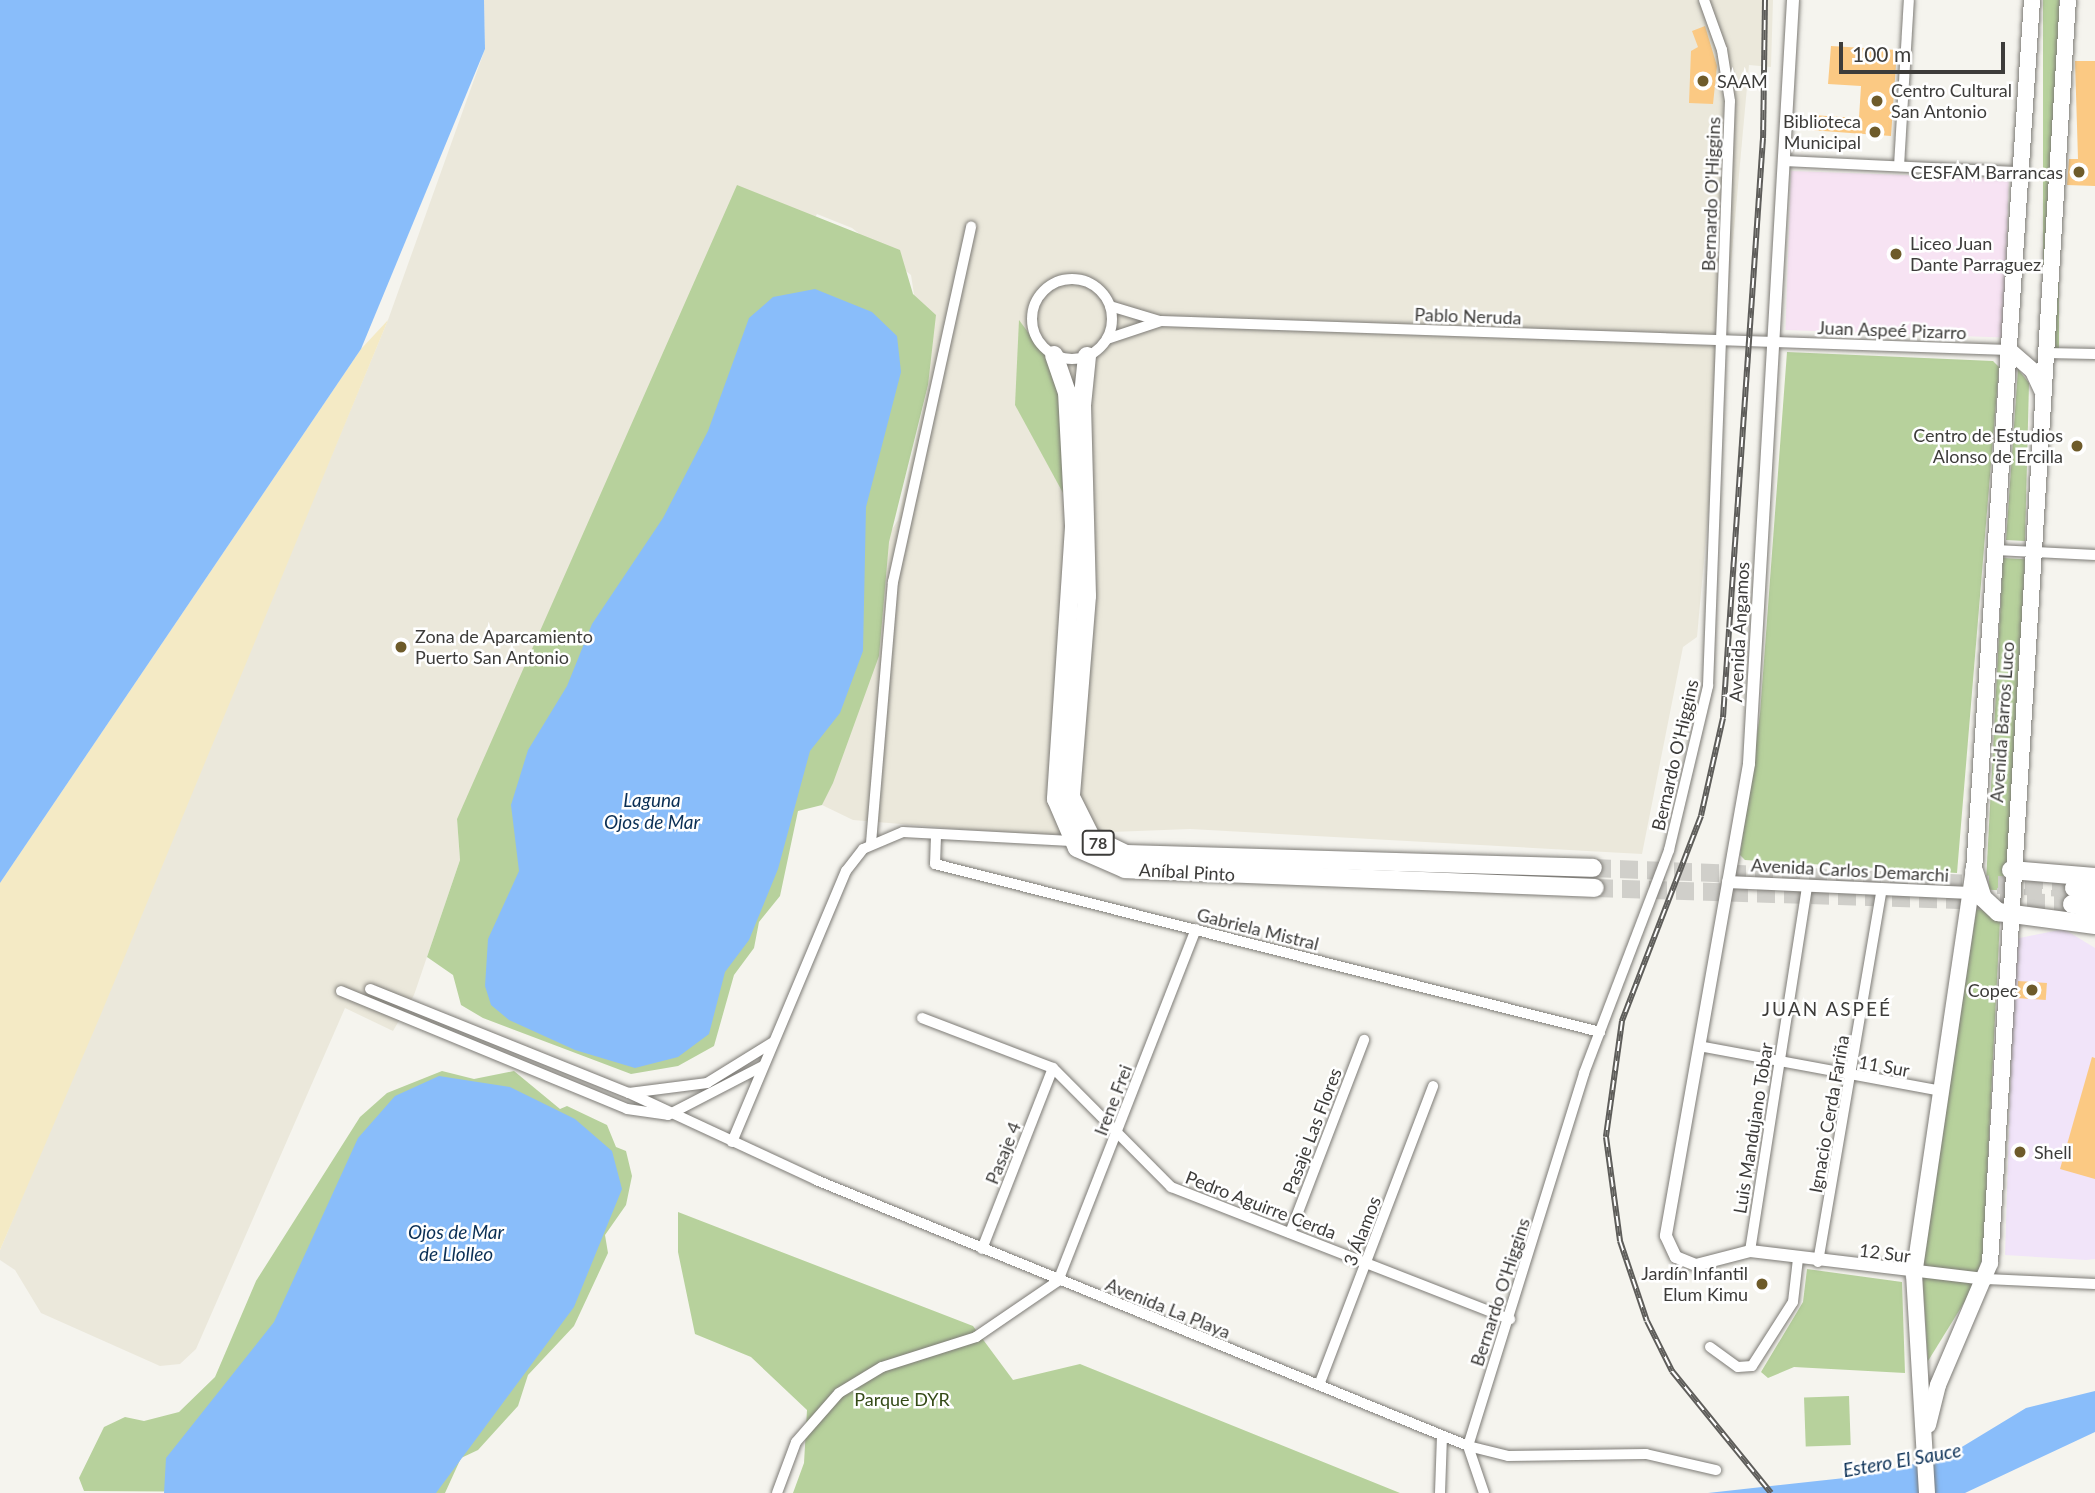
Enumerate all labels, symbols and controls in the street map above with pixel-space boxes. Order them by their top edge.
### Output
scale bar [1843,28,2009,72]
text: 100 m [1852,41,1911,66]
place label: SAAM [1717,70,1768,92]
marker: SAAM [1695,73,1711,89]
place label: Centro Cultural San Antonio [1891,80,2012,122]
marker: Centro Cultural San Antonio [1869,93,1885,109]
place label: Biblioteca Municipal [1783,111,1861,154]
street label: Bernardo O'Higgins [1698,116,1724,272]
marker: Biblioteca Municipal [1867,124,1883,140]
place label: CESFAM Barrancas [1910,161,2063,183]
marker: CESFAM Barrancas [2069,162,2089,182]
place label: Liceo Juan Dante Parraguez [1910,233,2041,276]
marker: Liceo Juan Dante Parraguez [1888,246,1904,262]
street label: Pablo Neruda [1414,303,1522,329]
street label: Juan Aspeé Pizarro [1817,317,1967,343]
place label: Centro de Estudios Alonso de Ercilla [1913,425,2063,467]
marker: Centro de Estudios Alonso de Ercilla [2069,438,2085,454]
street label: Avenida Angamos [1725,561,1753,703]
place label: Zona de Aparcamiento Puerto San Antonio [415,626,593,668]
marker: Zona de Aparcamiento Puerto San Antonio [393,639,409,655]
street label: Avenida Barros Luco [1986,641,2018,803]
street label: Bernardo O'Higgins [1647,677,1703,833]
water label: Laguna Ojos de Mar [604,789,700,833]
road number: 78 [1080,830,1116,856]
street label: Avenida Carlos Demarchi [1750,854,1950,886]
street label: Aníbal Pinto [1138,859,1236,885]
street label: Gabriela Mistral [1195,903,1321,955]
place label: Copec [1968,979,2018,1001]
marker: Copec [2024,982,2040,998]
district label: JUAN ASPEÉ [1763,998,1891,1020]
street label: Ignacio Cerda Fariña [1804,1033,1854,1195]
street label: Luis Mandujano Tobar [1729,1041,1777,1215]
street label: 11 Sur [1857,1051,1911,1081]
street label: Irene Frei [1090,1062,1136,1138]
street label: Pasaje Las Flores [1278,1065,1346,1197]
street label: Pasaje 4 [981,1119,1025,1187]
place label: Shell [2034,1141,2072,1163]
marker: Shell [2012,1144,2028,1160]
street label: Pedro Aguirre Cerda [1182,1166,1340,1244]
street label: 3 Álamos [1339,1193,1385,1269]
street label: Bernardo O'Higgins [1466,1215,1534,1369]
water label: Ojos de Mar de Llolleo [408,1221,504,1265]
street label: 12 Sur [1858,1239,1912,1267]
place label: Jardín Infantil Elum Kimu [1641,1263,1748,1306]
street label: Avenida La Playa [1102,1273,1234,1343]
marker: Jardín Infantil Elum Kimu [1754,1276,1770,1292]
park label: Parque DYR [854,1388,950,1410]
water label: Estero El Sauce [1841,1438,1963,1482]

